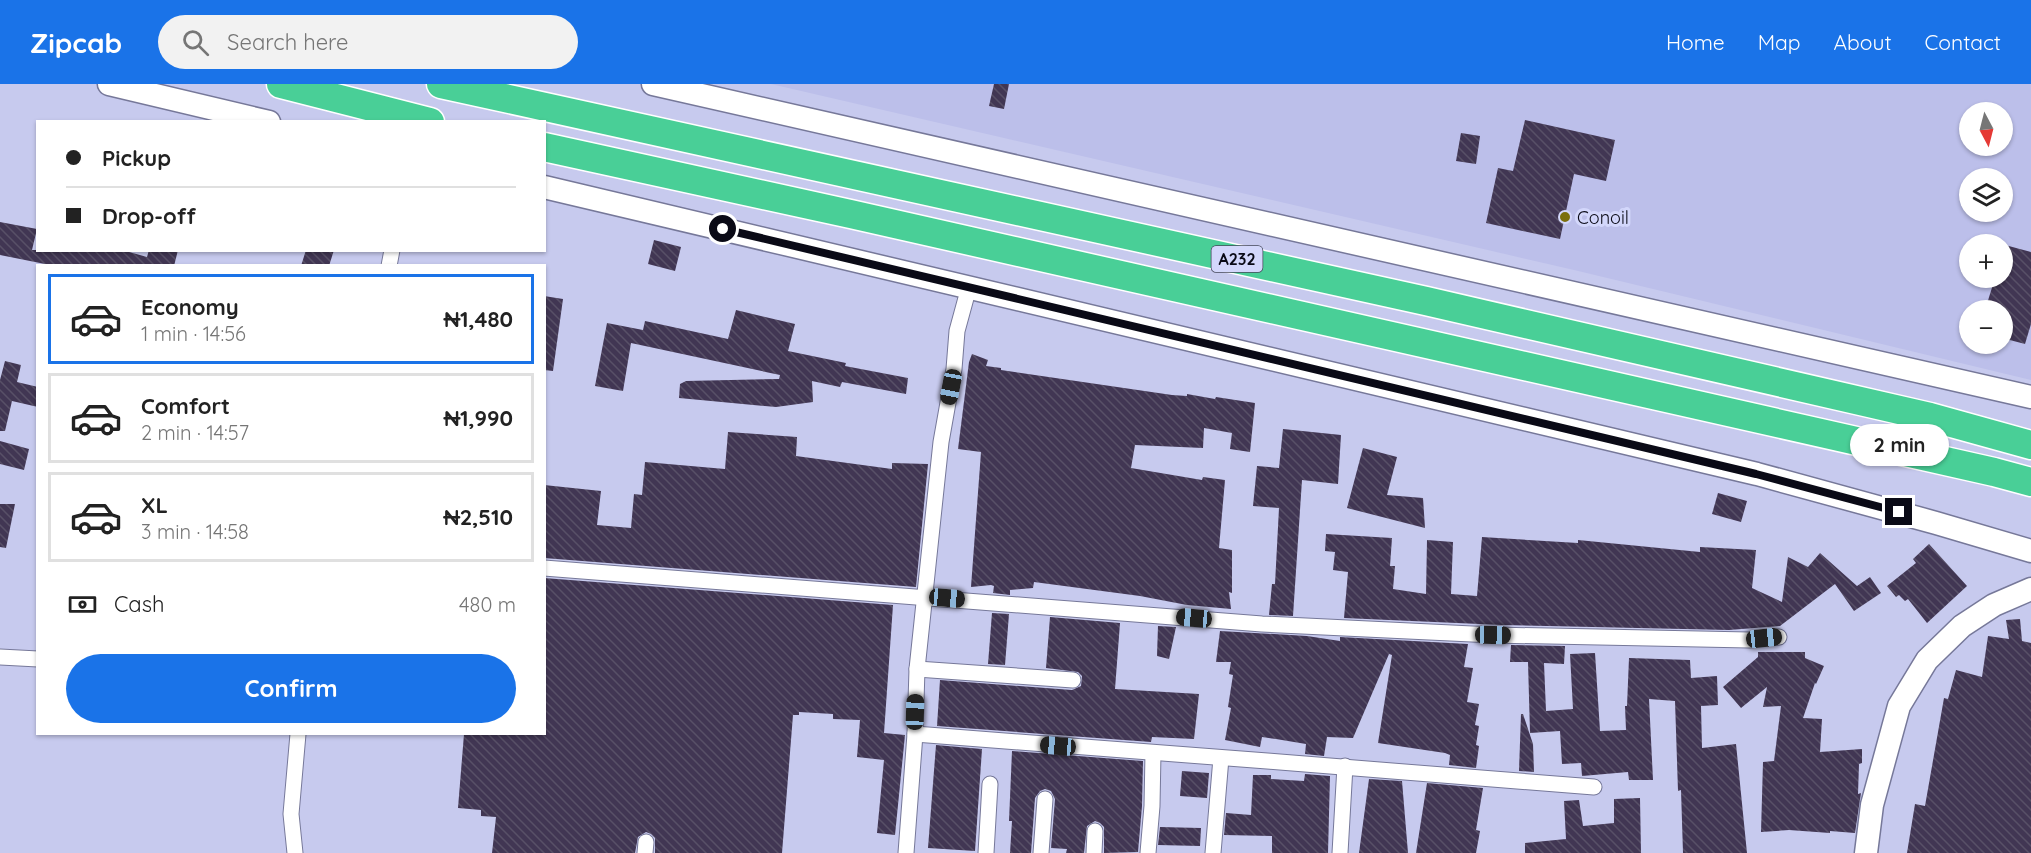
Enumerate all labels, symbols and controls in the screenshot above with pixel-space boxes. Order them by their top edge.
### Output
search box [158,15,578,69]
text: Zipcab [30,25,122,60]
icon: search [179,26,212,59]
text: Search here [227,28,349,56]
text: Home [1666,29,1725,55]
text: Map [1758,29,1801,55]
text: About [1834,29,1892,55]
text: Contact [1925,29,2001,55]
north arrow [1959,102,2013,156]
map controls [1959,102,2013,354]
text: Pickup [102,144,171,172]
button: layers [1959,168,2013,222]
text: Drop-off [102,202,196,230]
place label: Conoil [1577,206,1629,229]
marker: Conoil [1558,210,1572,224]
route start [709,215,736,242]
button: + [1959,234,2013,288]
road number: A232 [1212,246,1262,272]
icon: car [69,292,123,346]
text: Economy [141,293,239,321]
button: − [1959,300,2013,354]
text: ₦1,480 [444,305,513,333]
text: 1 min · 14:56 [141,321,246,346]
car [939,368,963,406]
icon: car [69,391,123,445]
text: Comfort [141,392,230,420]
text: ₦1,990 [444,404,513,432]
text: 2 min · 14:57 [141,420,249,445]
callout: 2 min [1850,425,1948,467]
text: 2 min [1873,432,1926,457]
icon: car [69,490,123,544]
text: XL [141,491,168,519]
route end [1885,498,1912,525]
text: ₦2,510 [444,503,513,531]
text: 3 min · 14:58 [141,519,249,544]
car [928,587,966,609]
icon: cash [66,588,99,621]
text: Cash [114,590,165,618]
text: 480 m [459,592,516,617]
car [1175,607,1213,629]
car [1475,626,1511,644]
car [1745,627,1783,649]
button: Confirm [66,654,516,723]
car [905,694,925,730]
car [1039,735,1077,757]

